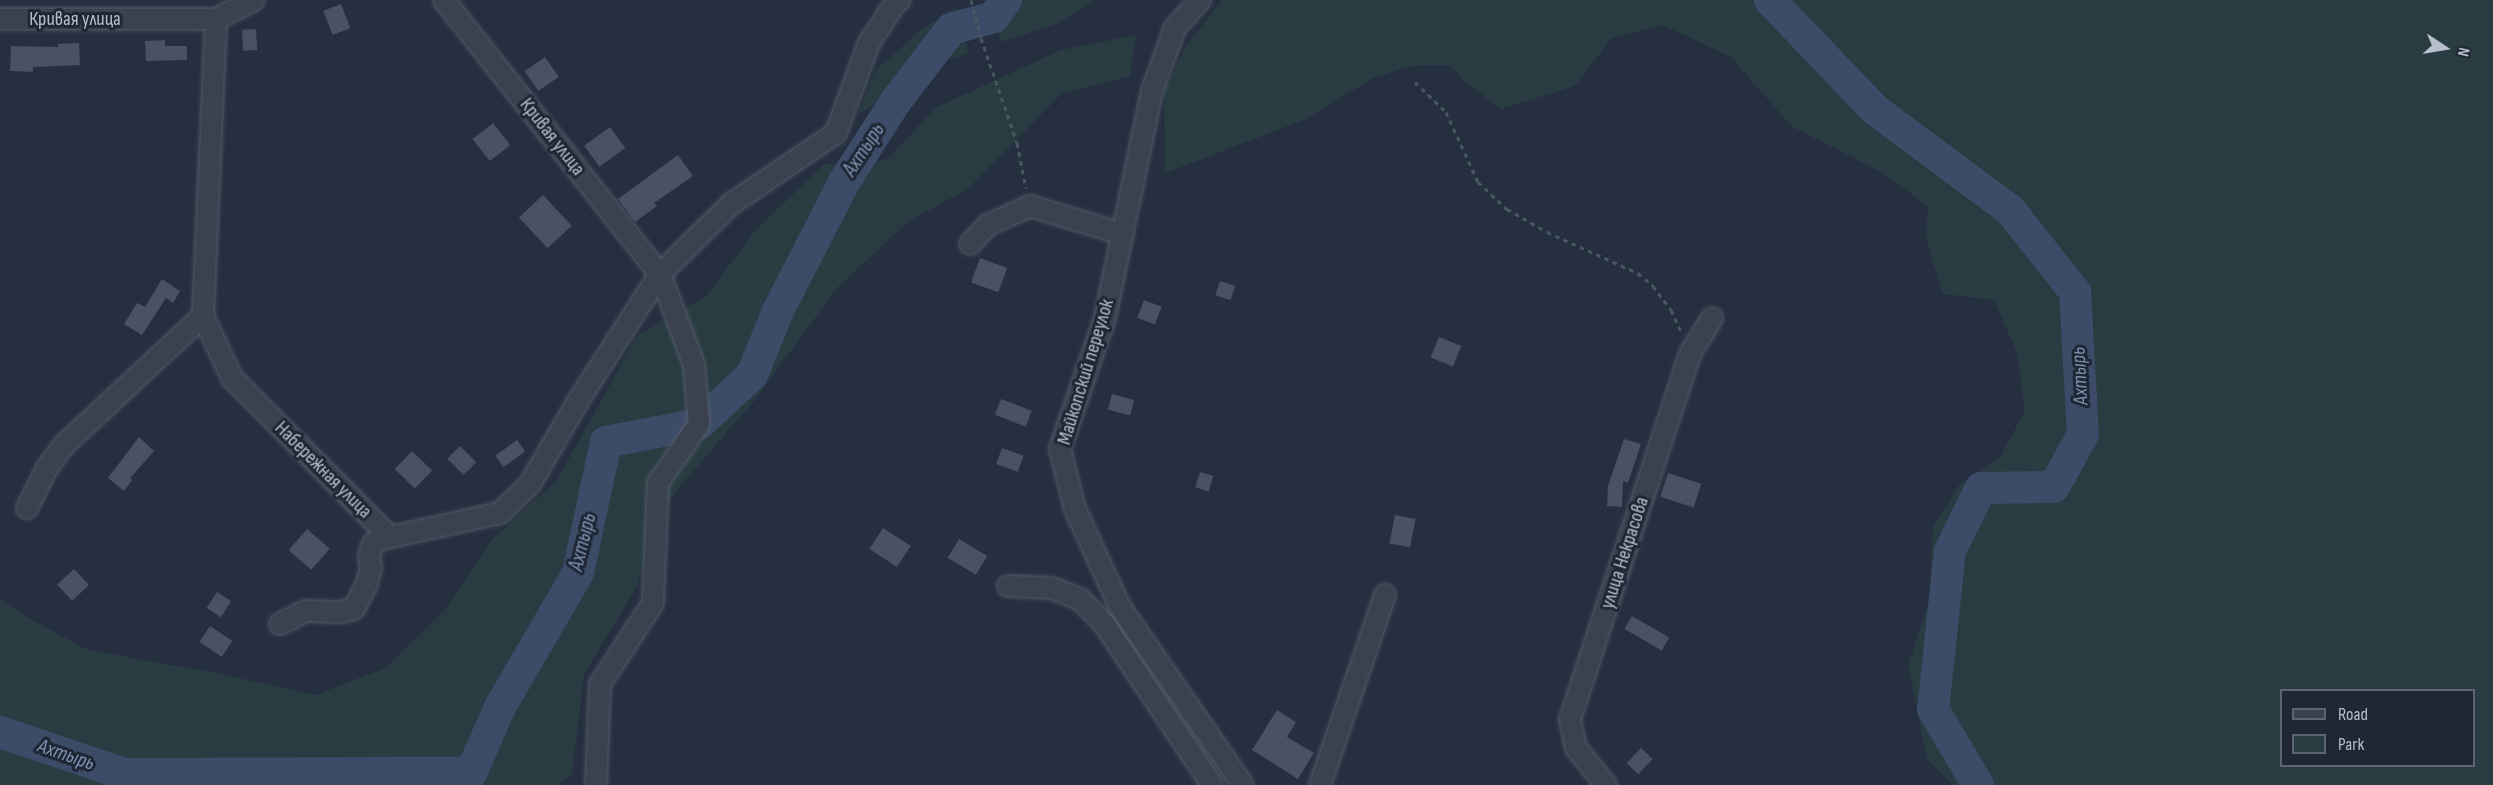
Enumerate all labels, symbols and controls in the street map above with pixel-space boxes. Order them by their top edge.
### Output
street label: Кривая улица [29,7,121,31]
north arrow [2415,18,2475,78]
text: N [2453,46,2473,58]
street label: Кривая улица [514,93,590,181]
water label: Ахтырь [838,119,890,181]
street label: Майкопский переулок [1052,296,1120,448]
water label: Ахтырь [2066,346,2094,406]
street label: Набережная улица [269,416,377,524]
street label: улица Некрасова [1596,494,1654,612]
water label: Ахтырь [564,511,602,573]
legend [2280,689,2475,767]
text: Road [2338,704,2368,725]
water label: Ахтырь [34,734,98,776]
text: Park [2338,734,2364,755]

